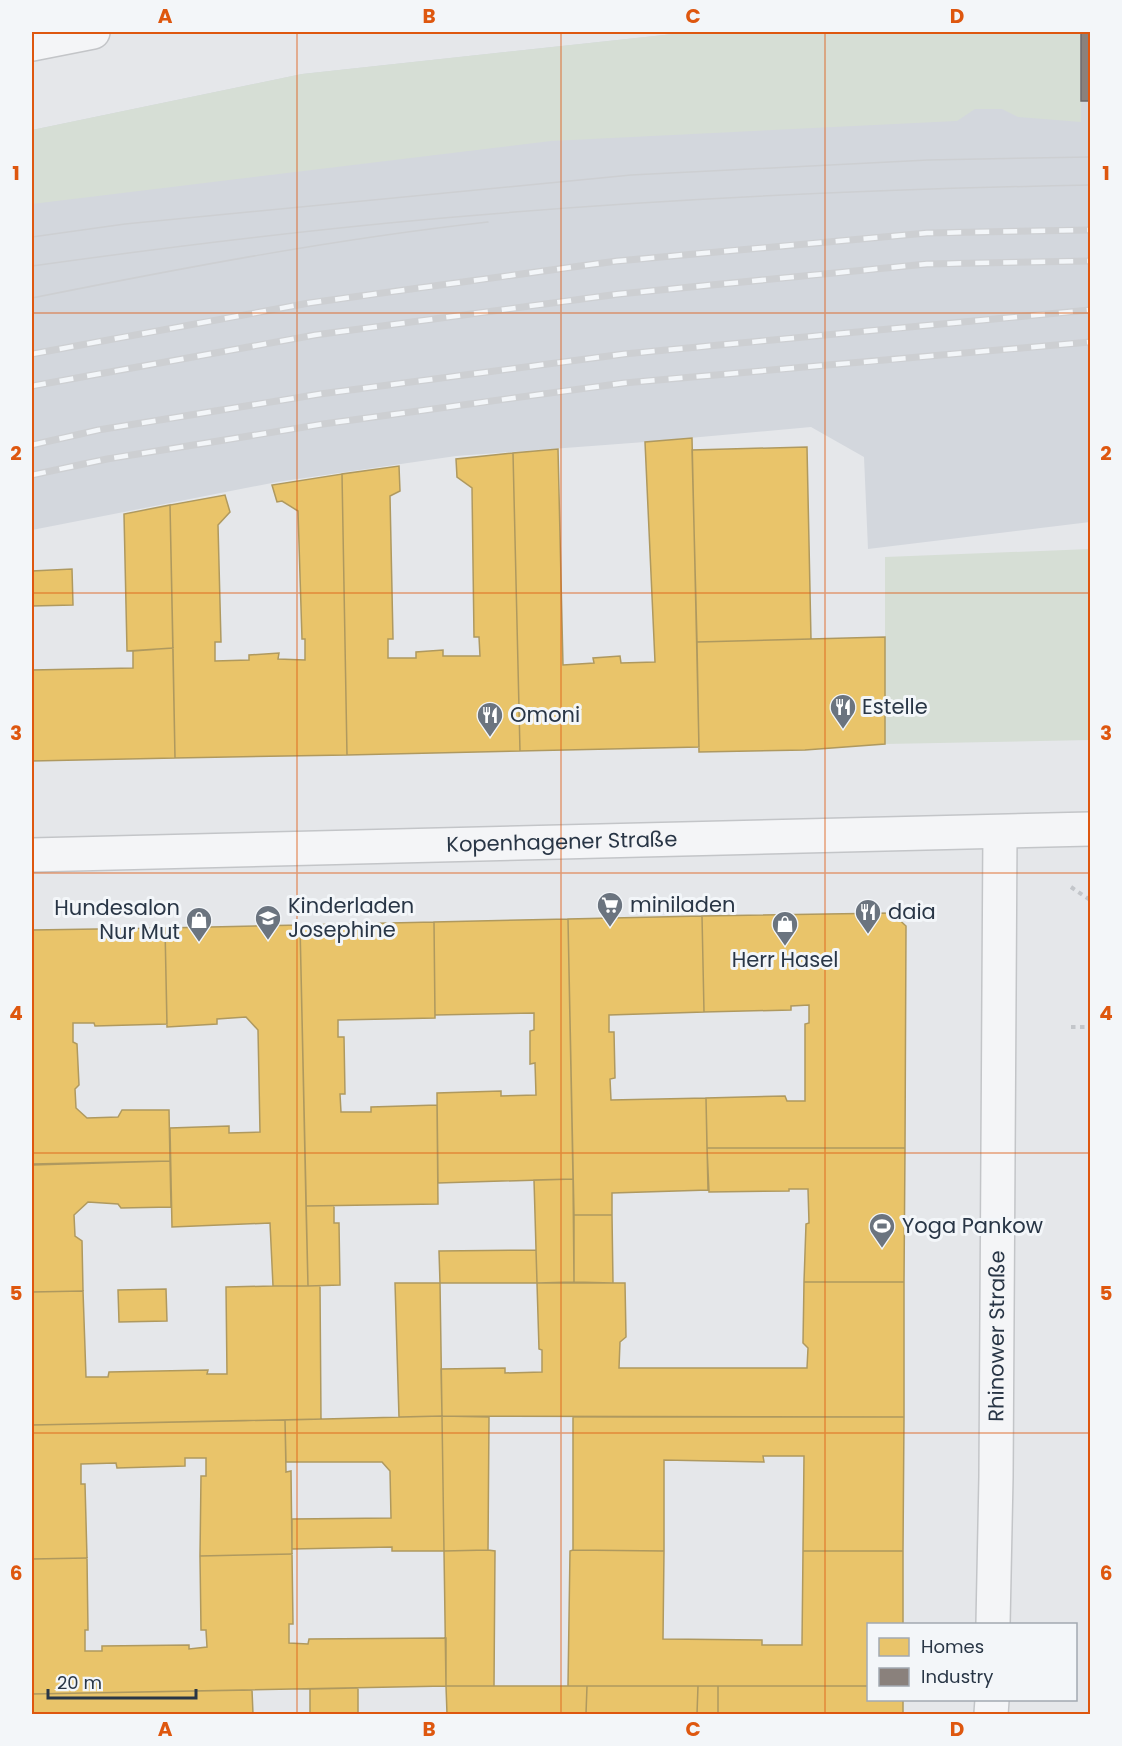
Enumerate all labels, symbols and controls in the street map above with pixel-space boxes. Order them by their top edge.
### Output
text: A [158,2,173,30]
text: B [422,2,436,30]
text: C [685,2,701,30]
text: D [950,2,964,30]
text: 1 [12,159,20,187]
text: 1 [1102,159,1110,187]
text: 2 [10,439,22,467]
text: 2 [1100,439,1112,467]
restaurant icon: Estelle [828,692,858,730]
place label: Estelle [862,692,928,721]
restaurant icon: Omoni [475,700,505,738]
place label: Omoni [510,700,580,729]
text: 3 [10,719,22,747]
text: 3 [1100,719,1112,747]
street label: Kopenhagener Straße [446,824,678,859]
supermarket icon: miniladen [595,890,625,928]
place label: miniladen [630,890,735,919]
place label: Kinderladen Josephine [288,891,414,944]
place label: Hundesalon Nur Mut [54,893,180,946]
restaurant icon: daia [853,897,883,935]
place label: daia [888,897,936,926]
school or university icon: Kinderladen Josephine [253,903,283,941]
shop icon: Hundesalon Nur Mut [184,905,214,943]
shop icon: Herr Hasel [770,909,800,947]
place label: Herr Hasel [732,945,838,974]
text: 4 [9,999,23,1027]
text: 4 [1099,999,1113,1027]
sports icon: Yoga Pankow [867,1211,897,1249]
place label: Yoga Pankow [902,1211,1043,1240]
street label: Rhinower Straße [981,1250,1011,1422]
text: 5 [10,1279,23,1307]
text: 5 [1100,1279,1113,1307]
text: 6 [10,1559,22,1587]
text: 6 [1100,1559,1112,1587]
legend [867,1623,1077,1701]
text: Homes [921,1634,984,1659]
scale bar [48,1662,196,1700]
text: Industry [921,1664,993,1689]
text: 20 m [57,1670,102,1695]
text: A [158,1715,173,1743]
text: B [422,1715,436,1743]
text: C [685,1715,701,1743]
text: D [950,1715,964,1743]

